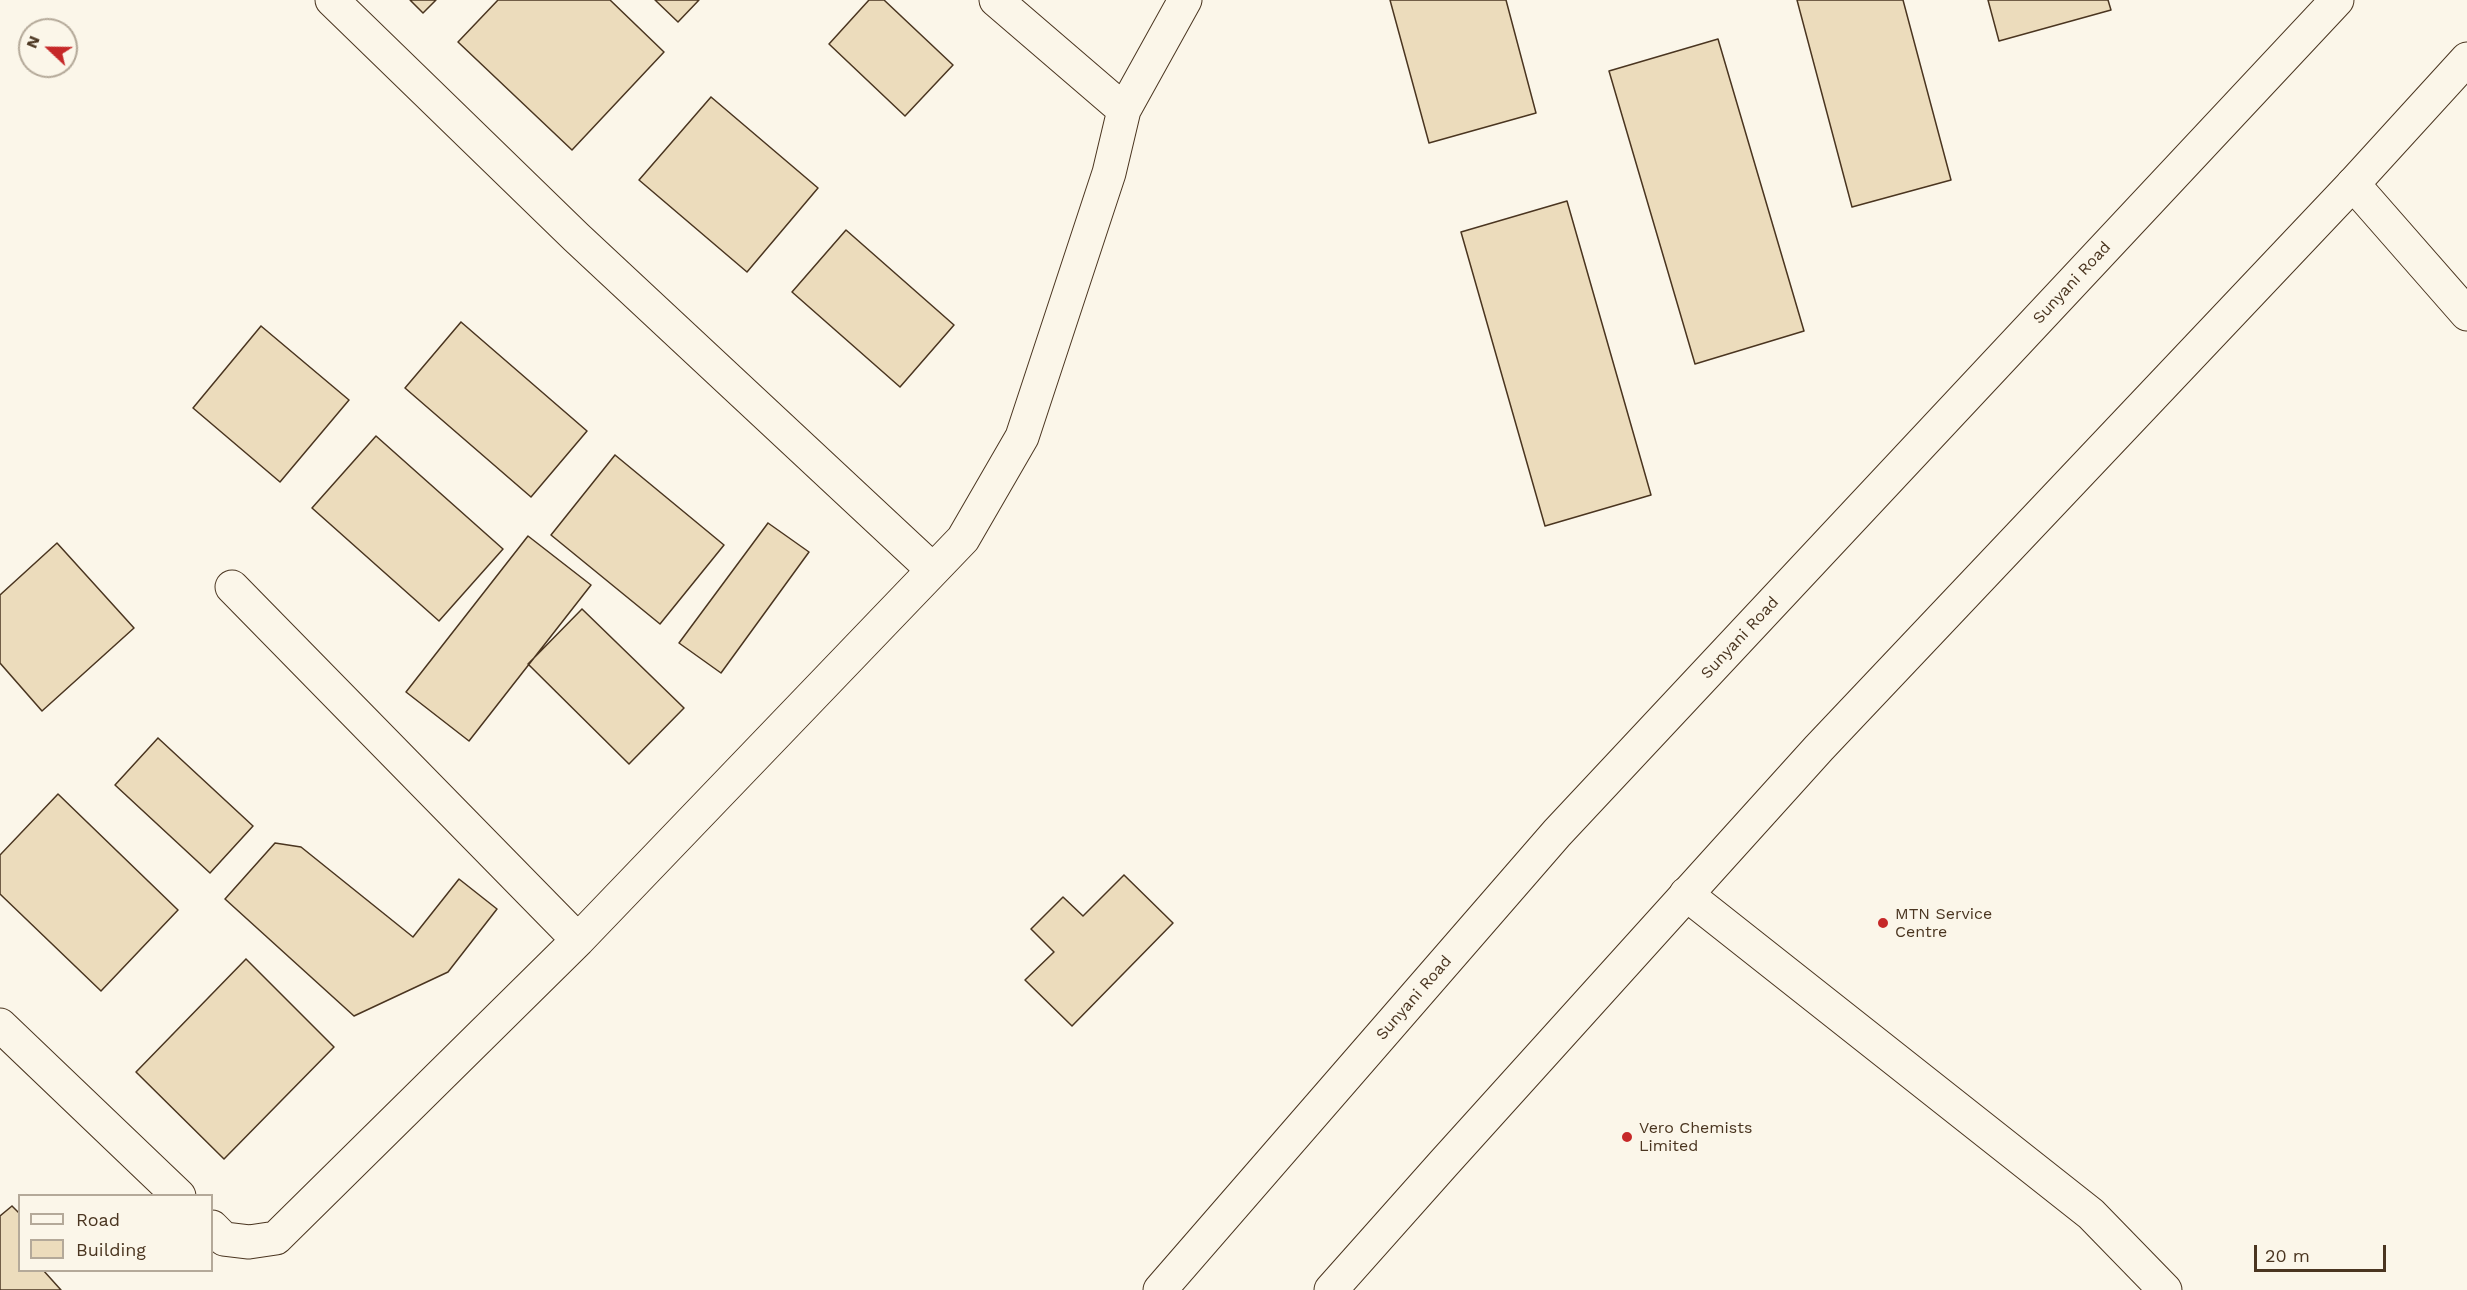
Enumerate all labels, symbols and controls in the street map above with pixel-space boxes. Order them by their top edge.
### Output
north arrow [18,18,78,78]
text: N [22,33,44,51]
street label: Sunyani Road [2029,238,2115,328]
street label: Sunyani Road [1697,593,1783,683]
place label: MTN Service Centre [1895,904,1992,942]
marker: MTN Service Centre [1876,916,1890,930]
street label: Sunyani Road [1372,952,1456,1044]
place label: Vero Chemists Limited [1639,1118,1752,1156]
marker: Vero Chemists Limited [1620,1130,1634,1144]
legend [18,1194,213,1272]
text: Road [76,1209,120,1230]
scale bar [2257,1233,2389,1271]
text: Building [76,1239,146,1260]
text: 20 m [2265,1245,2310,1266]

